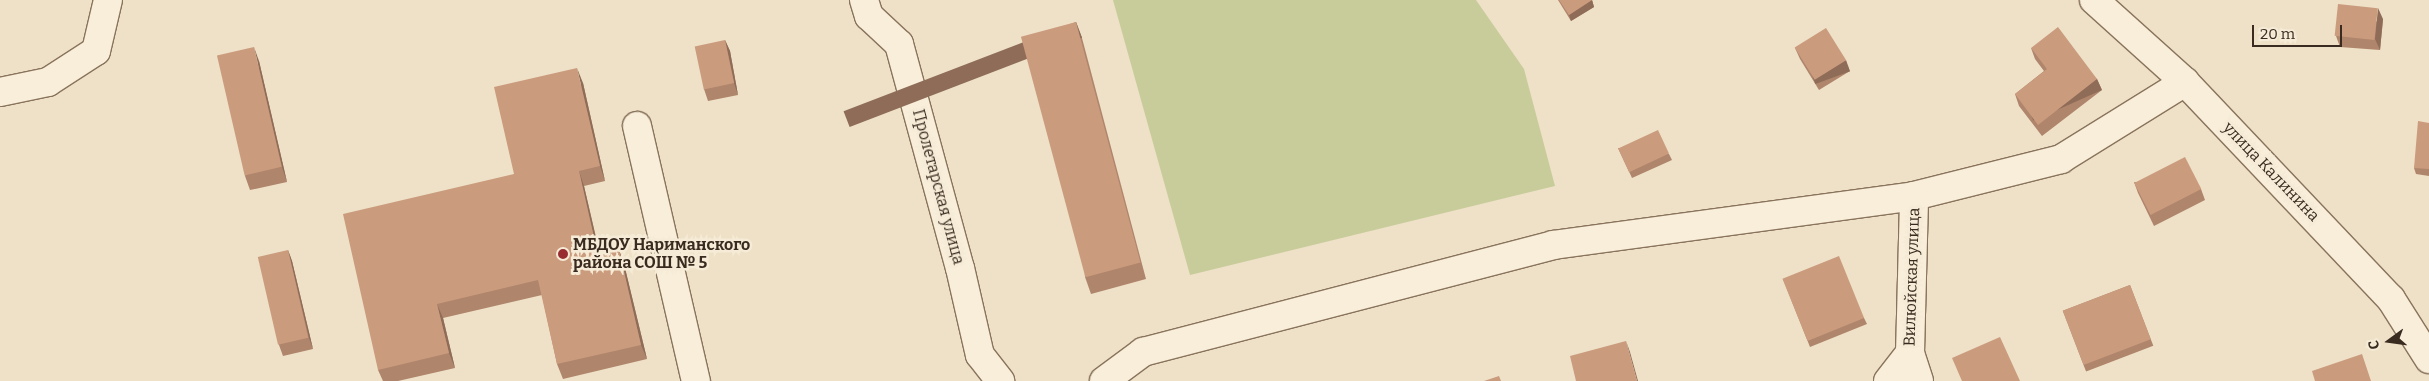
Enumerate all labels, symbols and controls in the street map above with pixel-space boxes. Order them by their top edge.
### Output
scale bar [2254,15,2344,47]
text: 20 m [2260,25,2295,43]
street label: Пролетарская улица [908,107,968,267]
street label: улица Калинина [2219,118,2323,226]
street label: Вилюйская улица [1900,207,1924,347]
place label: МБДОУ Нариманского района СОШ № 5 [573,235,750,273]
marker: МБДОУ Нариманского района СОШ № 5 [557,248,569,260]
north arrow [2364,316,2414,366]
text: С [2365,338,2383,351]

